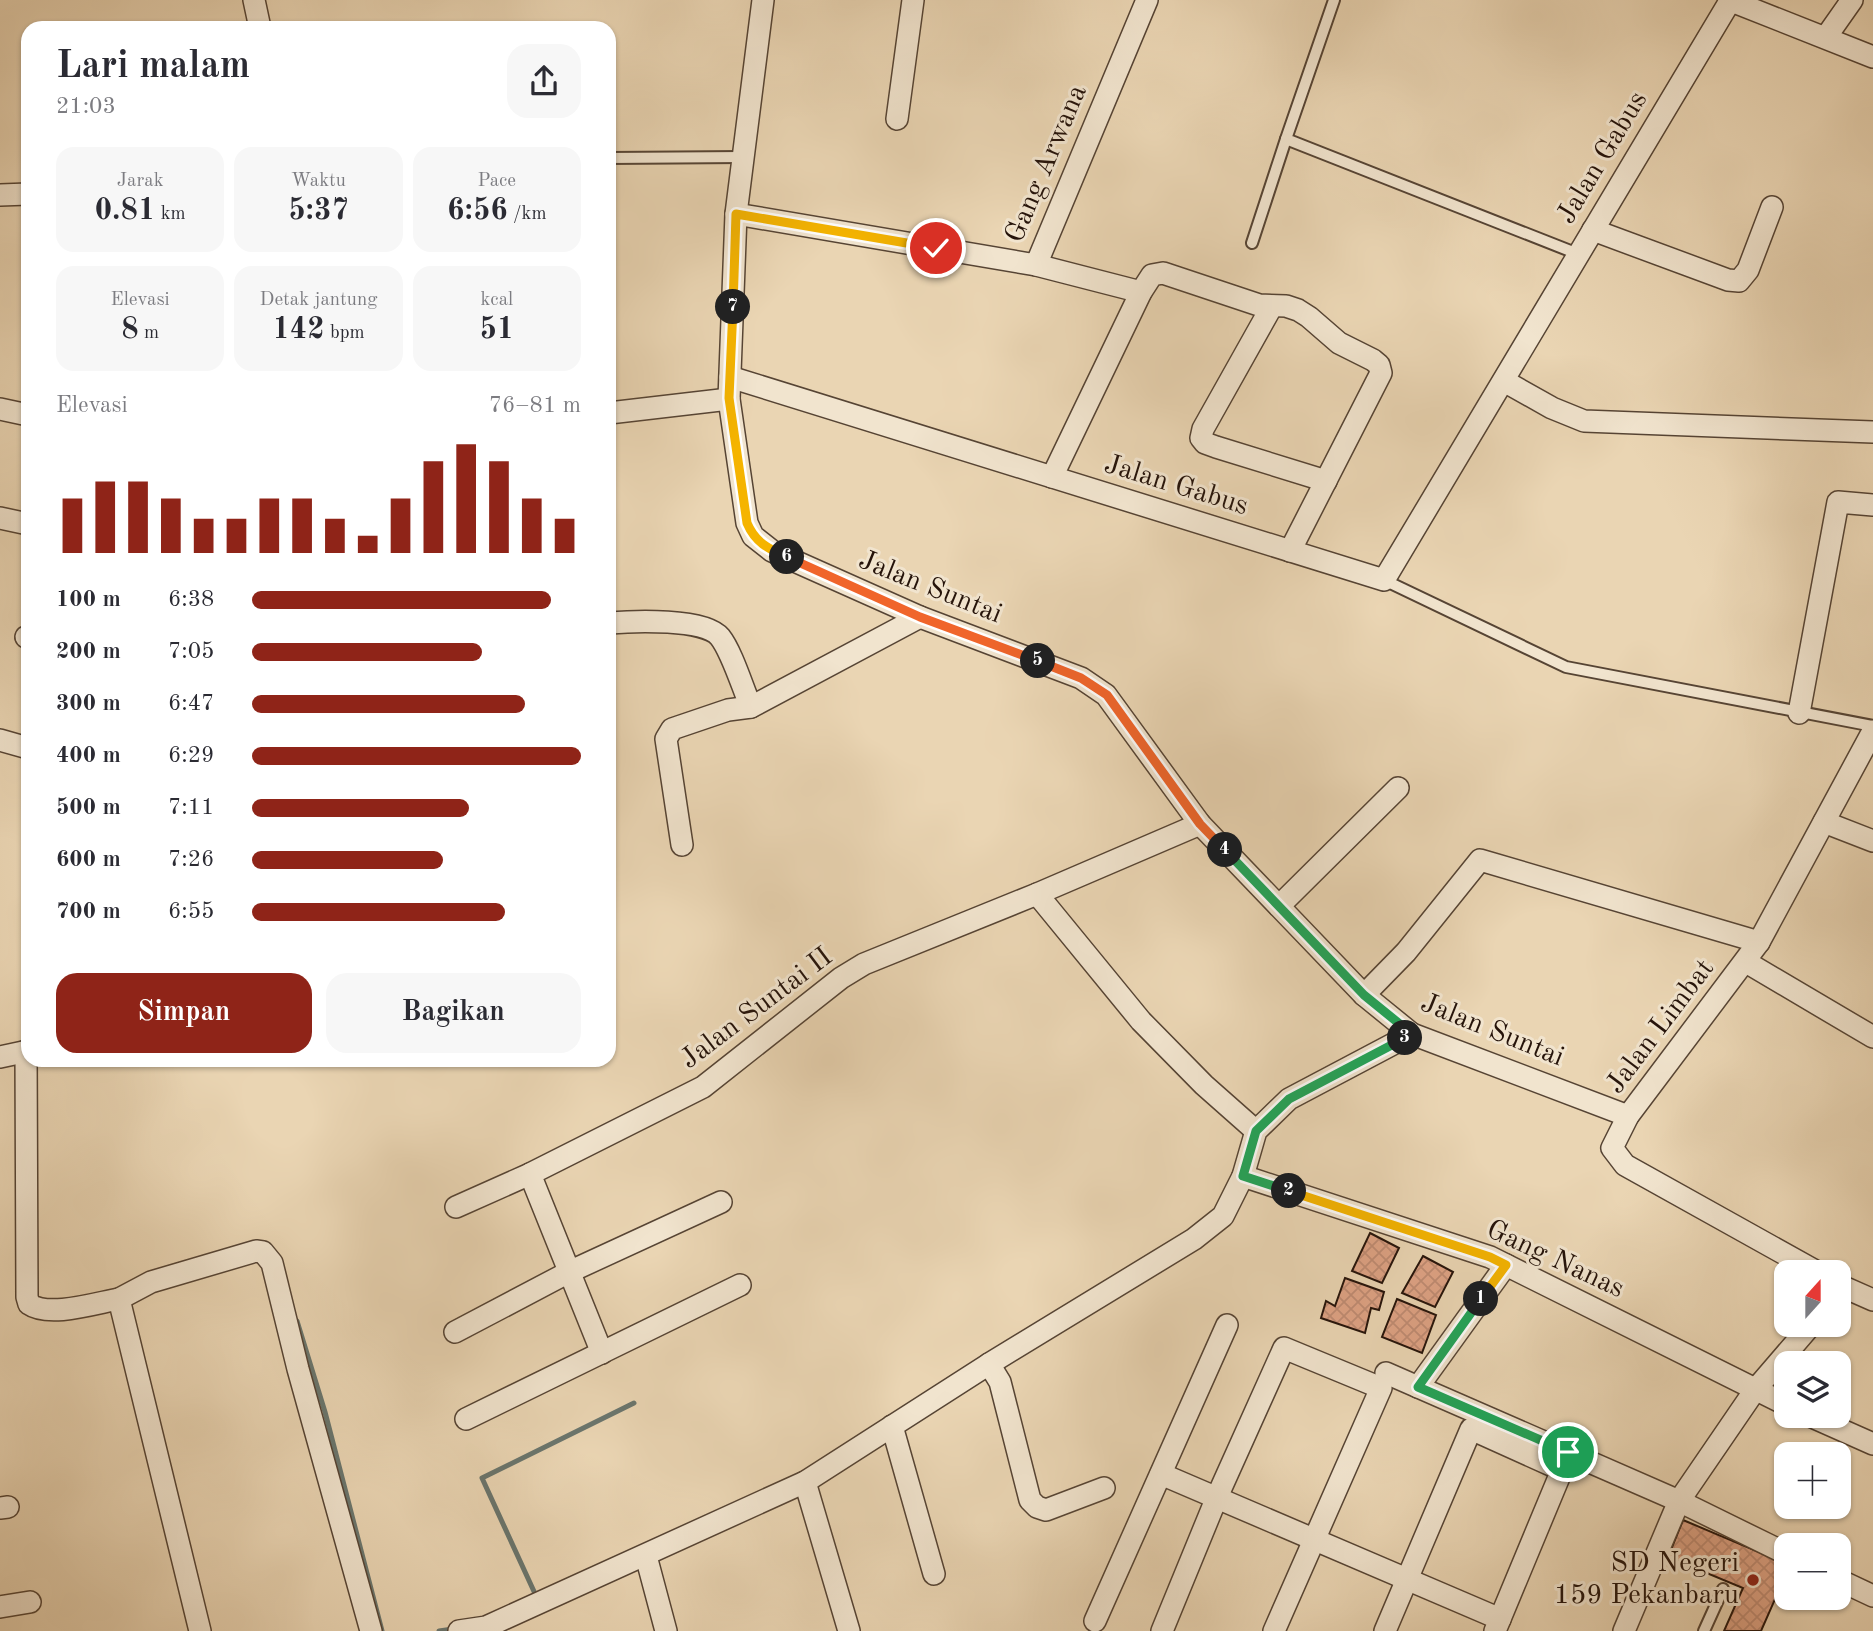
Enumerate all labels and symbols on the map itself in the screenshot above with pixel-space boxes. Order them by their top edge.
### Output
street label: Gang Arwana [1001,81,1093,247]
street label: Jalan Gabus [1553,87,1653,229]
pin [906,218,966,278]
pin: 7 [716,290,750,324]
street label: Jalan Gabus [1101,451,1251,521]
pin: 6 [770,540,804,574]
street label: Jalan Suntai [854,547,1006,629]
pin: 5 [1020,644,1056,678]
pin: 4 [1208,832,1242,868]
street label: Jalan Suntai II [676,943,838,1075]
street label: Jalan Limbat [1602,955,1720,1099]
street label: Jalan Suntai [1416,990,1568,1072]
pin: 3 [1388,1020,1422,1056]
pin: 2 [1272,1174,1306,1208]
street label: Gang Nanas [1482,1216,1628,1304]
north arrow [1774,1260,1852,1337]
pin: 1 [1464,1282,1498,1316]
pin [1538,1422,1598,1482]
place label: SD Negeri 159 Pekanbaru [1554,1550,1739,1610]
marker: SD Negeri 159 Pekanbaru [1745,1572,1761,1588]

